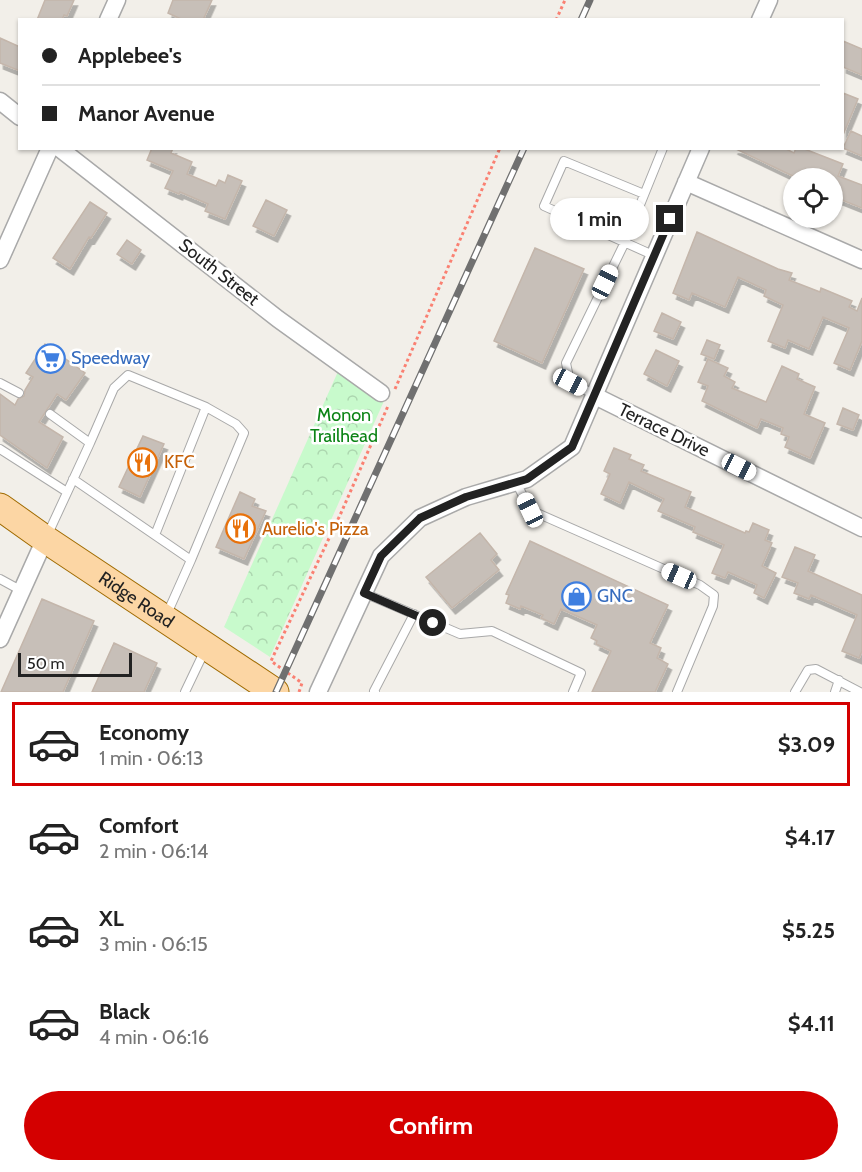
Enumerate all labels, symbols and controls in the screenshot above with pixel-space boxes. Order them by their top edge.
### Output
text: Applebee's [78,42,182,69]
text: Manor Avenue [78,100,215,127]
map controls [783,168,843,228]
button: locate [783,168,843,228]
callout: 1 min [550,198,649,240]
route end [656,205,683,232]
text: 1 min [577,207,622,231]
street label: South Street [174,234,264,310]
car [589,262,621,302]
supermarket icon: Speedway [34,342,66,374]
place label: Speedway [71,347,150,369]
car [550,366,590,398]
street label: Terrace Drive [615,398,713,462]
park label: Monon Trailhead [310,404,378,447]
restaurant icon: KFC [127,446,159,478]
place label: KFC [164,451,195,473]
car [719,451,759,483]
car [514,490,546,530]
restaurant icon: Aurelio's Pizza [225,513,257,545]
place label: Aurelio's Pizza [262,518,369,540]
car [659,560,699,592]
street label: Ridge Road [95,567,178,633]
shop icon: GNC [560,580,592,612]
place label: GNC [597,585,633,607]
route start [419,609,446,636]
scale bar [18,650,132,678]
text: 50 m [27,654,64,673]
icon: car [27,717,81,771]
text: Economy [99,719,189,746]
text: $3.09 [778,731,835,758]
text: 1 min · 06:13 [99,746,204,770]
icon: car [27,810,81,864]
text: Comfort [99,812,178,839]
text: $4.17 [785,824,835,851]
text: 2 min · 06:14 [99,839,208,863]
icon: car [27,903,81,957]
text: XL [99,905,124,932]
text: $5.25 [782,917,835,944]
text: 3 min · 06:15 [99,932,208,956]
icon: car [27,996,81,1050]
text: Black [99,998,150,1025]
text: $4.11 [788,1010,835,1037]
text: 4 min · 06:16 [99,1025,209,1049]
button: Confirm [24,1091,838,1160]

